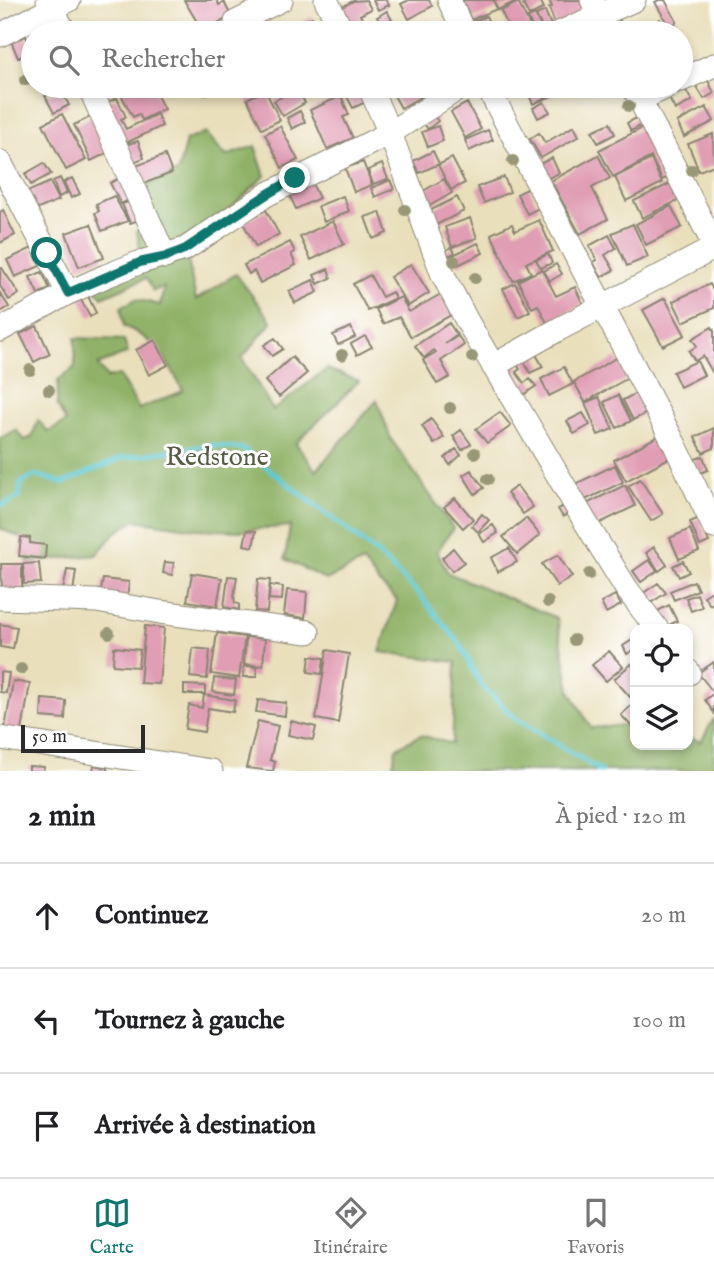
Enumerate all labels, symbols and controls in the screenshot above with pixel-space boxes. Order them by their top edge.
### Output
search box [21,21,693,98]
icon: search [45,41,83,79]
text: Rechercher [101,43,225,76]
route end [279,162,310,193]
route start [31,237,62,268]
park label: Redstone [165,441,269,474]
map controls [630,624,693,750]
button: locate [630,624,693,687]
button: layers [630,687,693,750]
scale bar [21,722,145,754]
text: 50 m [32,725,67,749]
text: 2 min [28,798,96,836]
text: À pied · 120 m [556,802,686,831]
icon: ahead [28,897,66,935]
text: Continuez [95,899,208,932]
text: 20 m [641,901,686,930]
icon: left [28,1002,66,1040]
text: Tournez à gauche [95,1004,285,1037]
text: 100 m [632,1006,686,1035]
icon: arrive [28,1107,66,1145]
text: Arrivée à destination [95,1109,316,1142]
tab: Carte [90,1194,134,1260]
tab: Itinéraire [313,1194,388,1260]
tab: Favoris [567,1194,624,1260]

